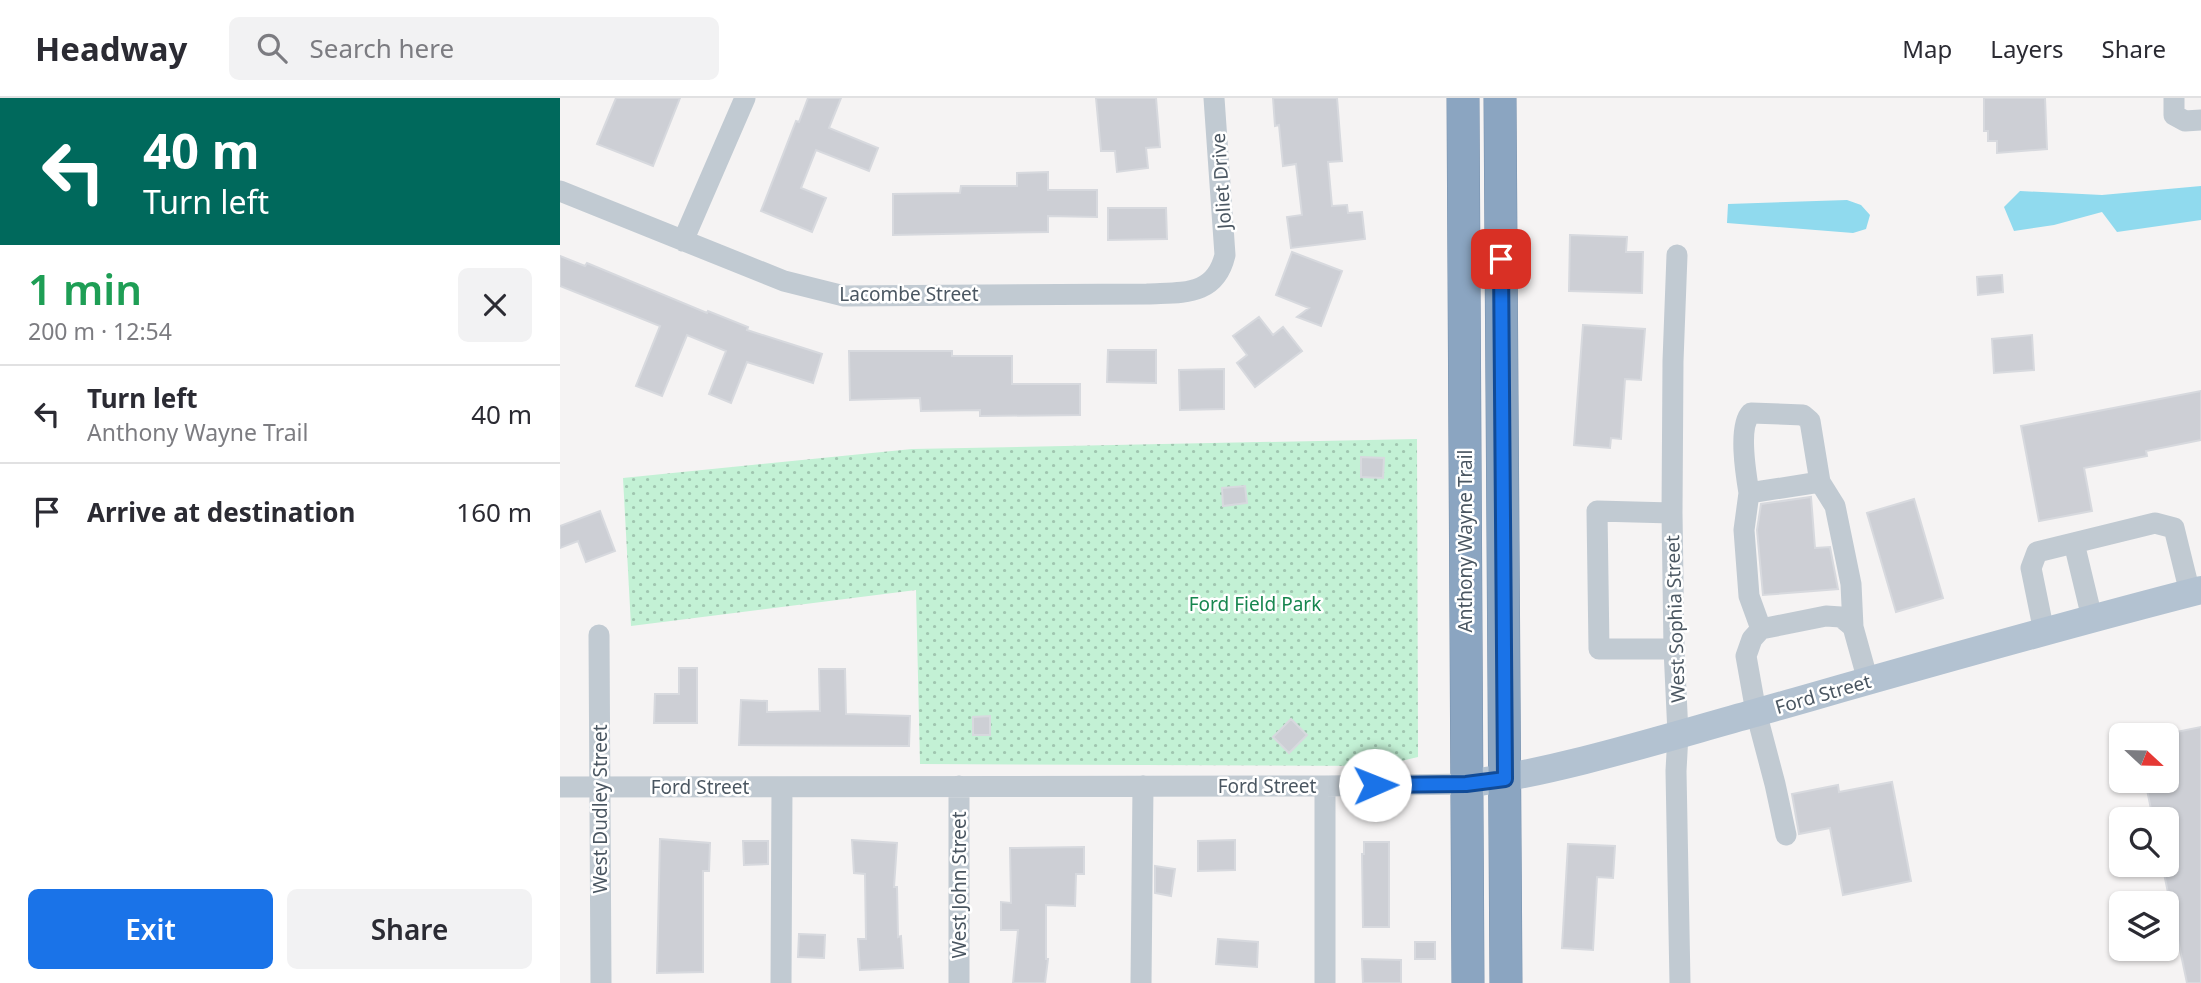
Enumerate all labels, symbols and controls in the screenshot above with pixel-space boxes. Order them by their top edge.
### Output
search box [229,17,719,80]
text: Headway [35,26,187,71]
icon: search [253,29,291,67]
text: Search here [309,30,454,66]
text: Map [1902,32,1952,65]
text: Layers [1990,32,2064,65]
text: Share [2102,32,2166,65]
text: 40 m [143,117,260,183]
icon: left [28,126,119,217]
street label: Joliet Drive [1205,132,1237,232]
text: Turn left [143,180,269,223]
pin [1471,229,1531,289]
icon: arrive [1482,240,1520,278]
text: 1 min [28,260,142,317]
button: close [458,268,532,342]
street label: Lacombe Street [839,281,979,307]
text: 200 m · 12:54 [28,315,172,347]
text: Turn left [87,380,198,416]
icon: left [28,395,66,433]
text: 40 m [471,396,532,432]
text: Anthony Wayne Trail [87,416,308,448]
street label: Anthony Wayne Trail [1452,450,1478,632]
icon: arrive [28,493,66,531]
text: Arrive at destination [87,494,356,530]
text: 160 m [456,494,532,530]
street label: West Sophia Street [1659,535,1691,703]
park label: Ford Field Park [1189,591,1321,617]
street label: Ford Street [1772,668,1874,720]
north arrow [2109,723,2179,793]
map controls [2109,723,2179,961]
street label: West Dudley Street [587,724,613,894]
position arrow [1338,748,1412,822]
street label: Ford Street [1218,773,1316,799]
street label: Ford Street [651,774,749,800]
button: search [2109,807,2179,877]
street label: West John Street [946,811,972,959]
button: Exit [28,889,273,969]
button: Share [287,889,532,969]
button: layers [2109,891,2179,961]

